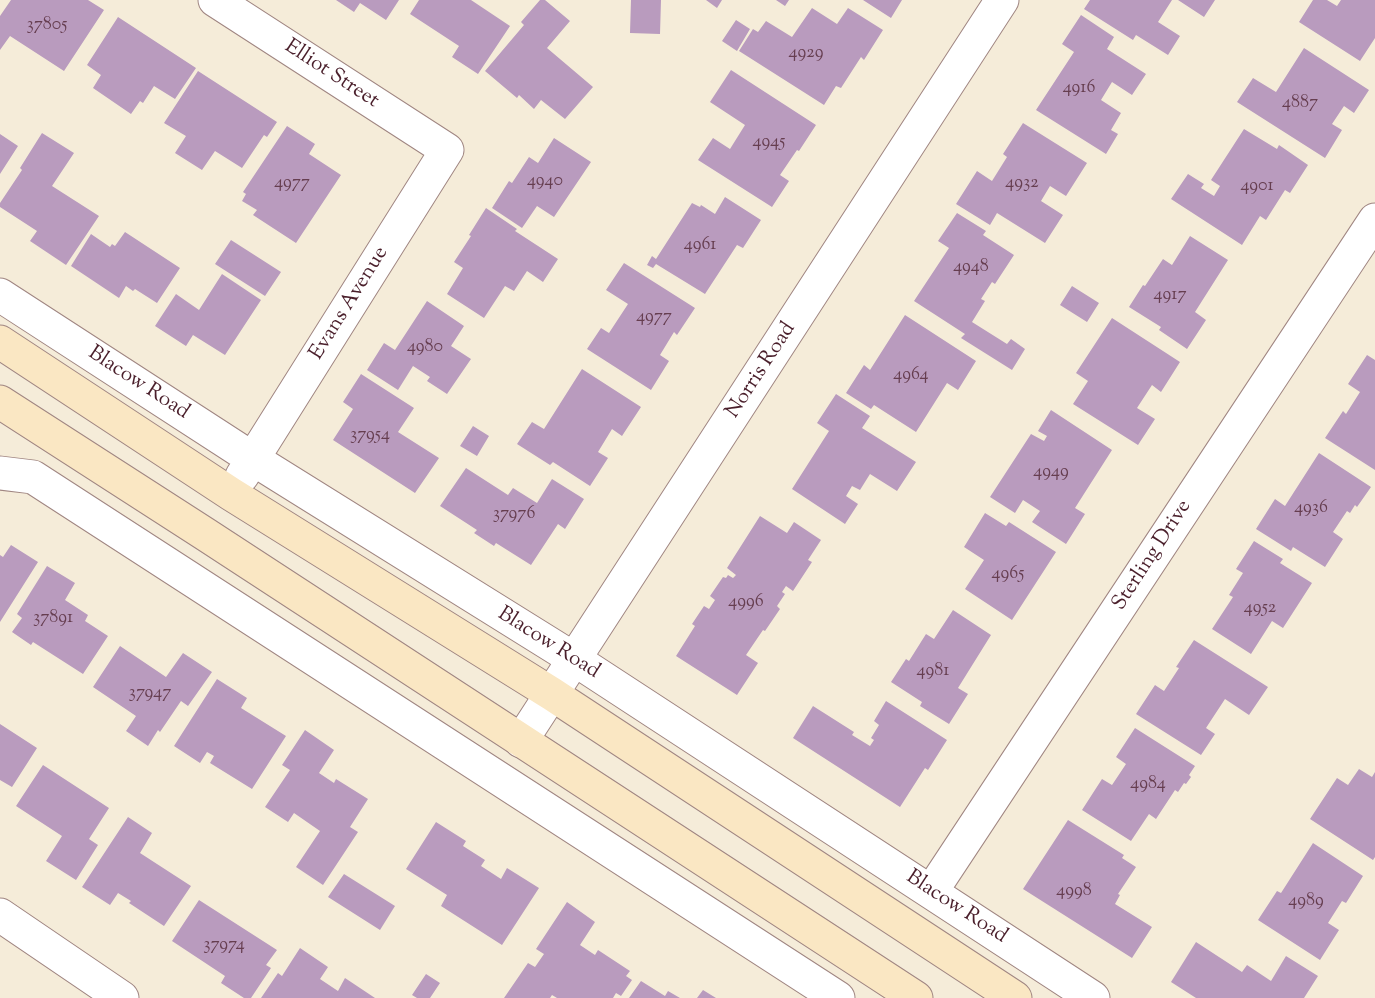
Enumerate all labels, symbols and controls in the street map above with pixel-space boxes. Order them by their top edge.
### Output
house number: 37805 [27,15,67,37]
street label: Elliot Street [279,35,383,115]
house number: 4929 [789,43,823,65]
house number: 4916 [1063,78,1095,100]
house number: 4887 [1282,93,1318,115]
house number: 4945 [753,132,785,154]
house number: 4940 [527,171,563,193]
house number: 4977 [274,173,310,195]
house number: 4932 [1005,173,1039,195]
house number: 4901 [1240,176,1274,198]
house number: 4961 [684,235,716,257]
street label: Evans Avenue [305,243,395,365]
house number: 4948 [953,257,989,279]
house number: 4917 [1154,285,1186,307]
house number: 4977 [636,307,672,329]
street label: Norris Road [722,318,802,424]
house number: 4980 [407,337,443,359]
street label: Blacow Road [82,342,194,426]
house number: 4964 [893,365,929,387]
house number: 37954 [350,425,390,447]
house number: 4949 [1033,462,1069,484]
street label: Sterling Drive [1108,496,1198,616]
house number: 4936 [1294,498,1328,520]
house number: 37976 [493,504,535,526]
house number: 4965 [992,564,1024,586]
house number: 4996 [728,592,764,614]
house number: 4952 [1244,598,1276,620]
street label: Blacow Road [492,603,604,685]
house number: 37891 [33,608,73,630]
house number: 4981 [917,661,949,683]
house number: 37947 [129,683,171,705]
house number: 4984 [1130,774,1166,796]
street label: Blacow Road [900,866,1012,950]
house number: 4998 [1056,881,1092,903]
house number: 4989 [1288,891,1324,913]
house number: 37974 [203,935,245,957]

